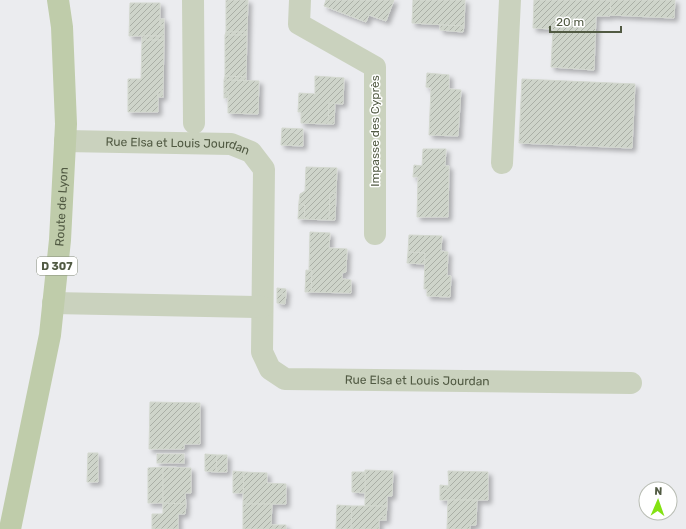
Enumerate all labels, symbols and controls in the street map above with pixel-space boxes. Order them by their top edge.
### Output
scale bar [550,8,621,34]
text: 20 m [556,15,584,29]
street label: Impasse des Cyprès [368,75,382,187]
street label: Rue Elsa et Louis Jourdan [105,135,252,158]
street label: Route de Lyon [52,167,71,247]
road number: D 307 [37,257,77,275]
street label: Rue Elsa et Louis Jourdan [345,373,490,388]
north arrow [638,481,678,521]
text: N [654,485,663,498]

